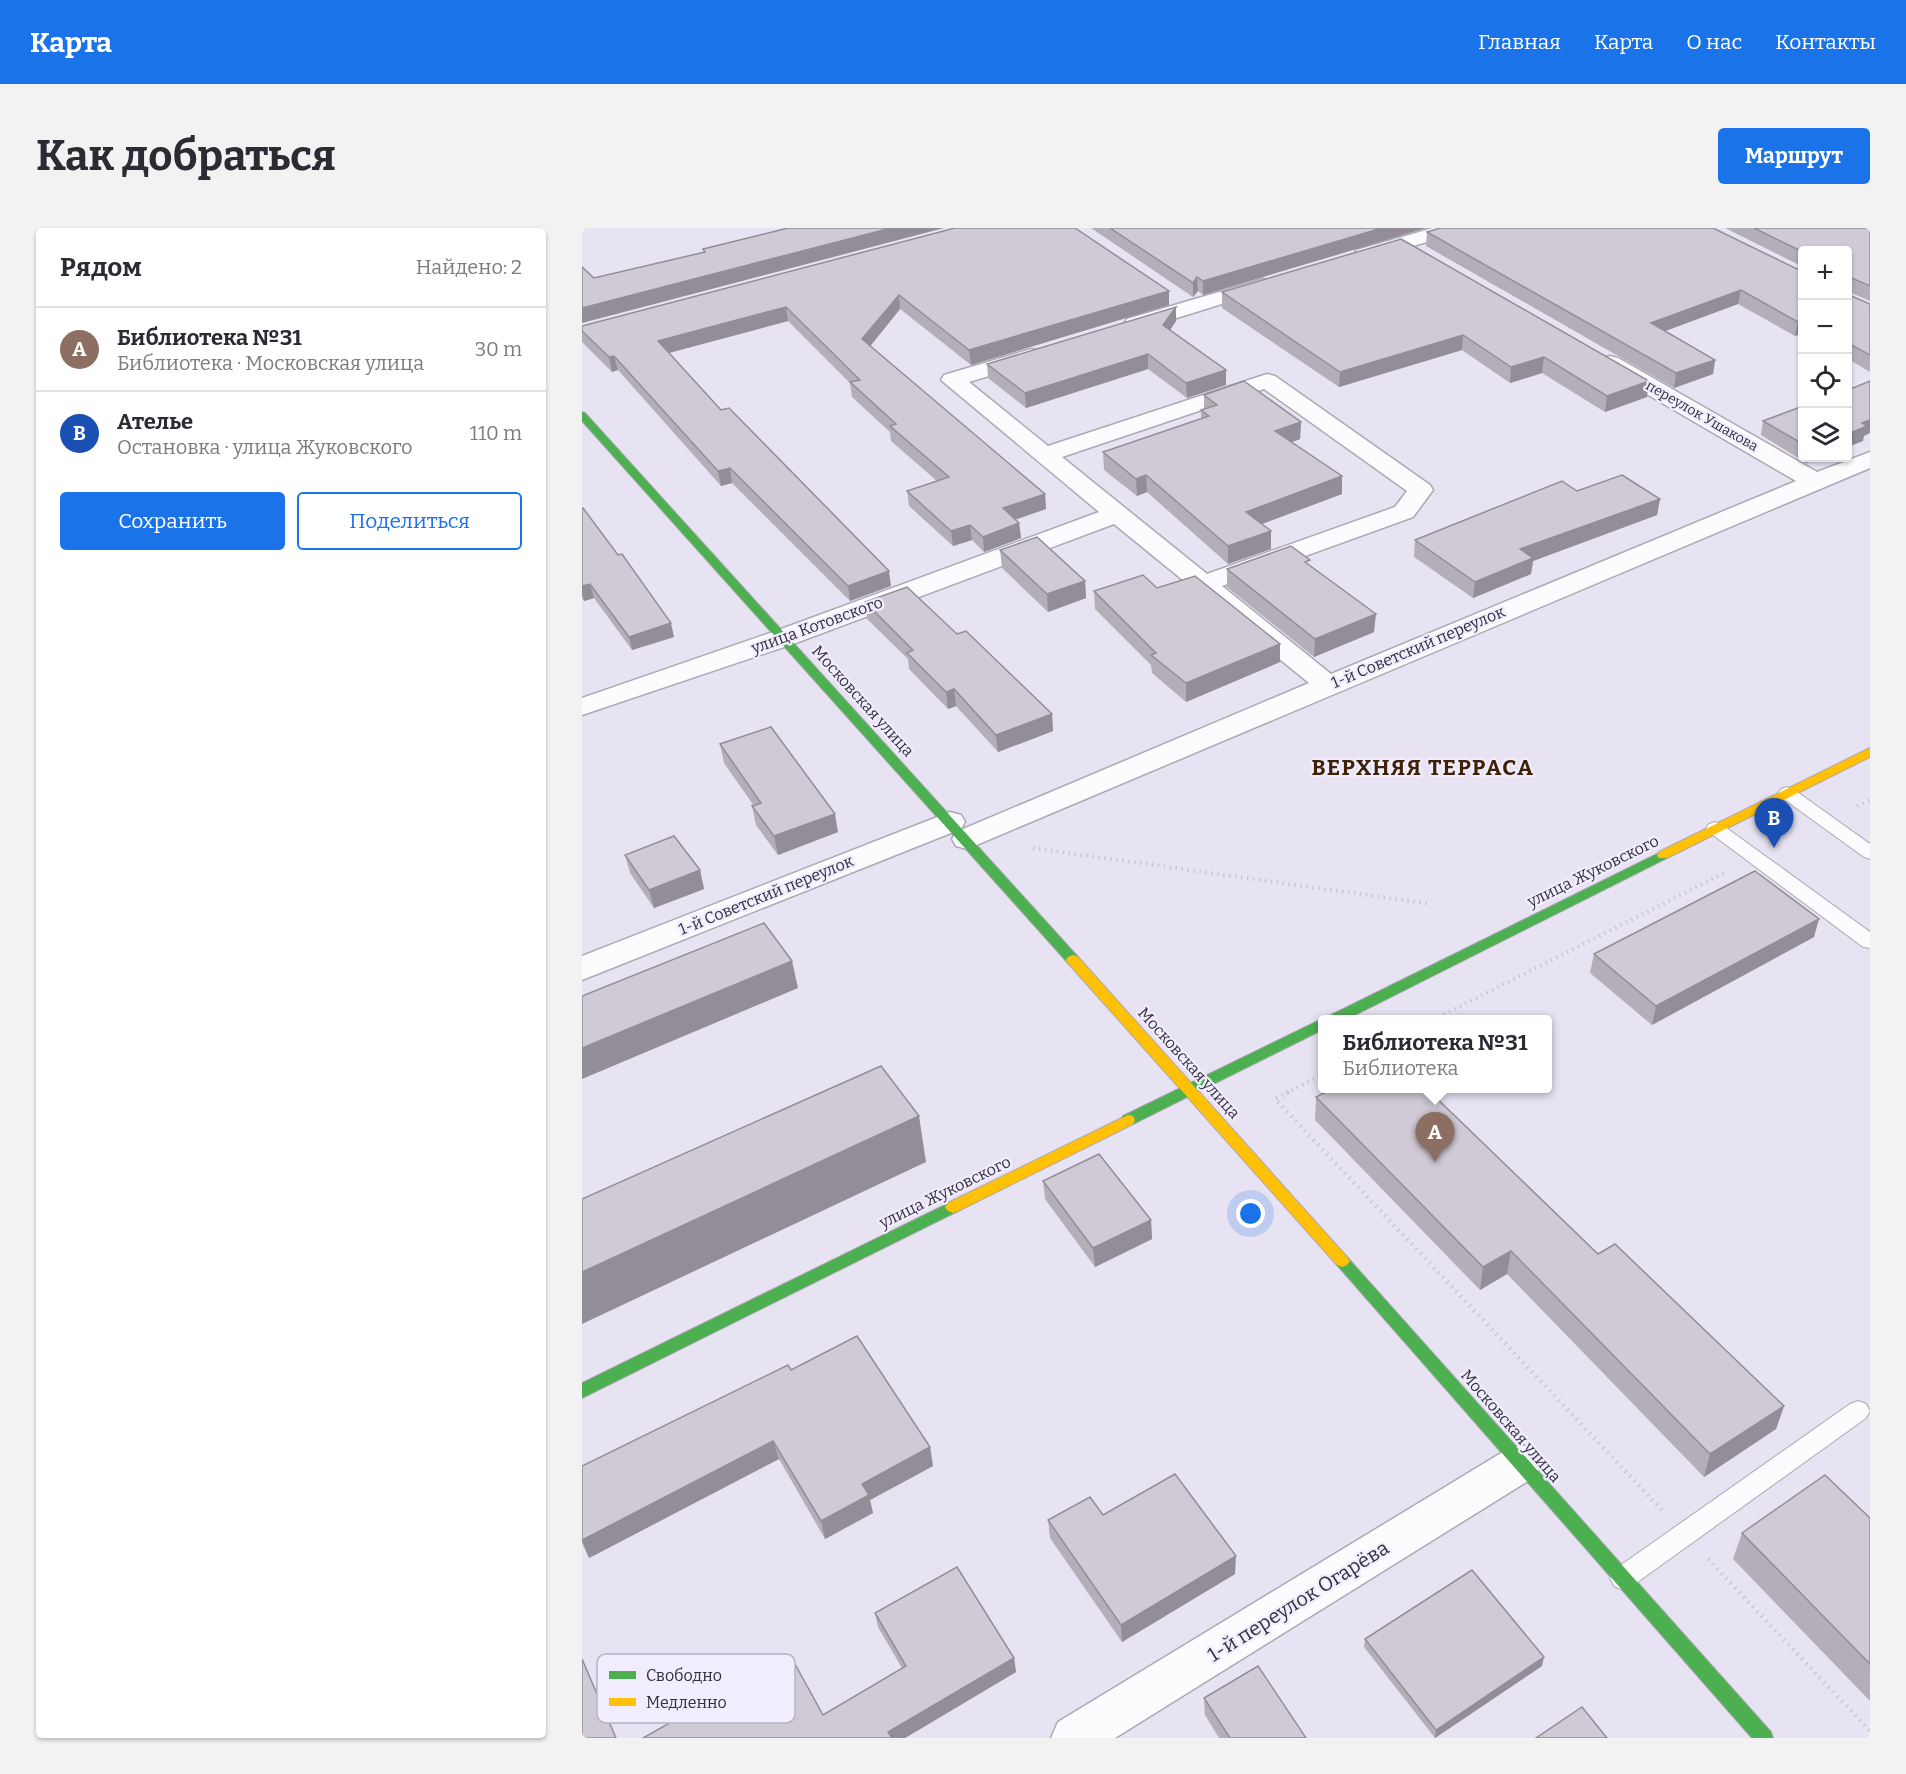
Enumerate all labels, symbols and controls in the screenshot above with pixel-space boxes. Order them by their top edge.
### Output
text: Карта [30,26,112,59]
text: Главная [1478,29,1561,55]
text: Карта [1594,29,1653,55]
text: О нас [1686,29,1742,55]
text: Контакты [1775,29,1876,55]
button: Маршрут [1718,128,1870,184]
text: Как добраться [36,131,336,181]
map controls [1798,246,1852,462]
button: + [1798,246,1852,300]
text: Рядом [60,252,142,283]
text: Найдено: 2 [416,255,522,279]
button: − [1798,300,1852,354]
text: Библиотека №31 [117,324,302,351]
text: A [72,337,87,361]
text: 30 m [475,337,522,361]
text: Библиотека · Московская улица [117,351,424,375]
button: locate [1798,354,1852,408]
street label: переулок Ушакова [1643,377,1762,455]
text: Ателье [117,408,193,435]
button: layers [1798,408,1852,462]
text: B [73,421,86,445]
text: 110 m [470,421,522,445]
text: Остановка · улица Жуковского [117,435,412,459]
button: Сохранить [60,492,285,550]
button: Поделиться [297,492,522,550]
street label: улица Котовского [748,592,885,658]
street label: 1-й Советский переулок [1328,602,1508,692]
street label: Московская улица [808,641,918,761]
district label: ВЕРХНЯЯ ТЕРРАСА [1311,754,1535,781]
pin: B [1754,798,1794,848]
street label: улица Жуковского [1523,831,1662,912]
street label: 1-й Советский переулок [676,851,857,939]
street label: Московская улица [1134,1003,1244,1123]
popup [1318,1015,1552,1093]
text: Библиотека №31 [1343,1029,1527,1056]
text: Библиотека [1343,1056,1459,1080]
pin: A [1416,1112,1454,1162]
street label: улица Жуковского [875,1152,1014,1233]
your location [1236,1199,1265,1228]
street label: Московская улица [1457,1366,1565,1486]
street label: 1-й переулок Огарёва [1203,1535,1393,1667]
legend [597,1654,795,1723]
text: Свободно [646,1666,722,1685]
text: Медленно [646,1693,727,1712]

